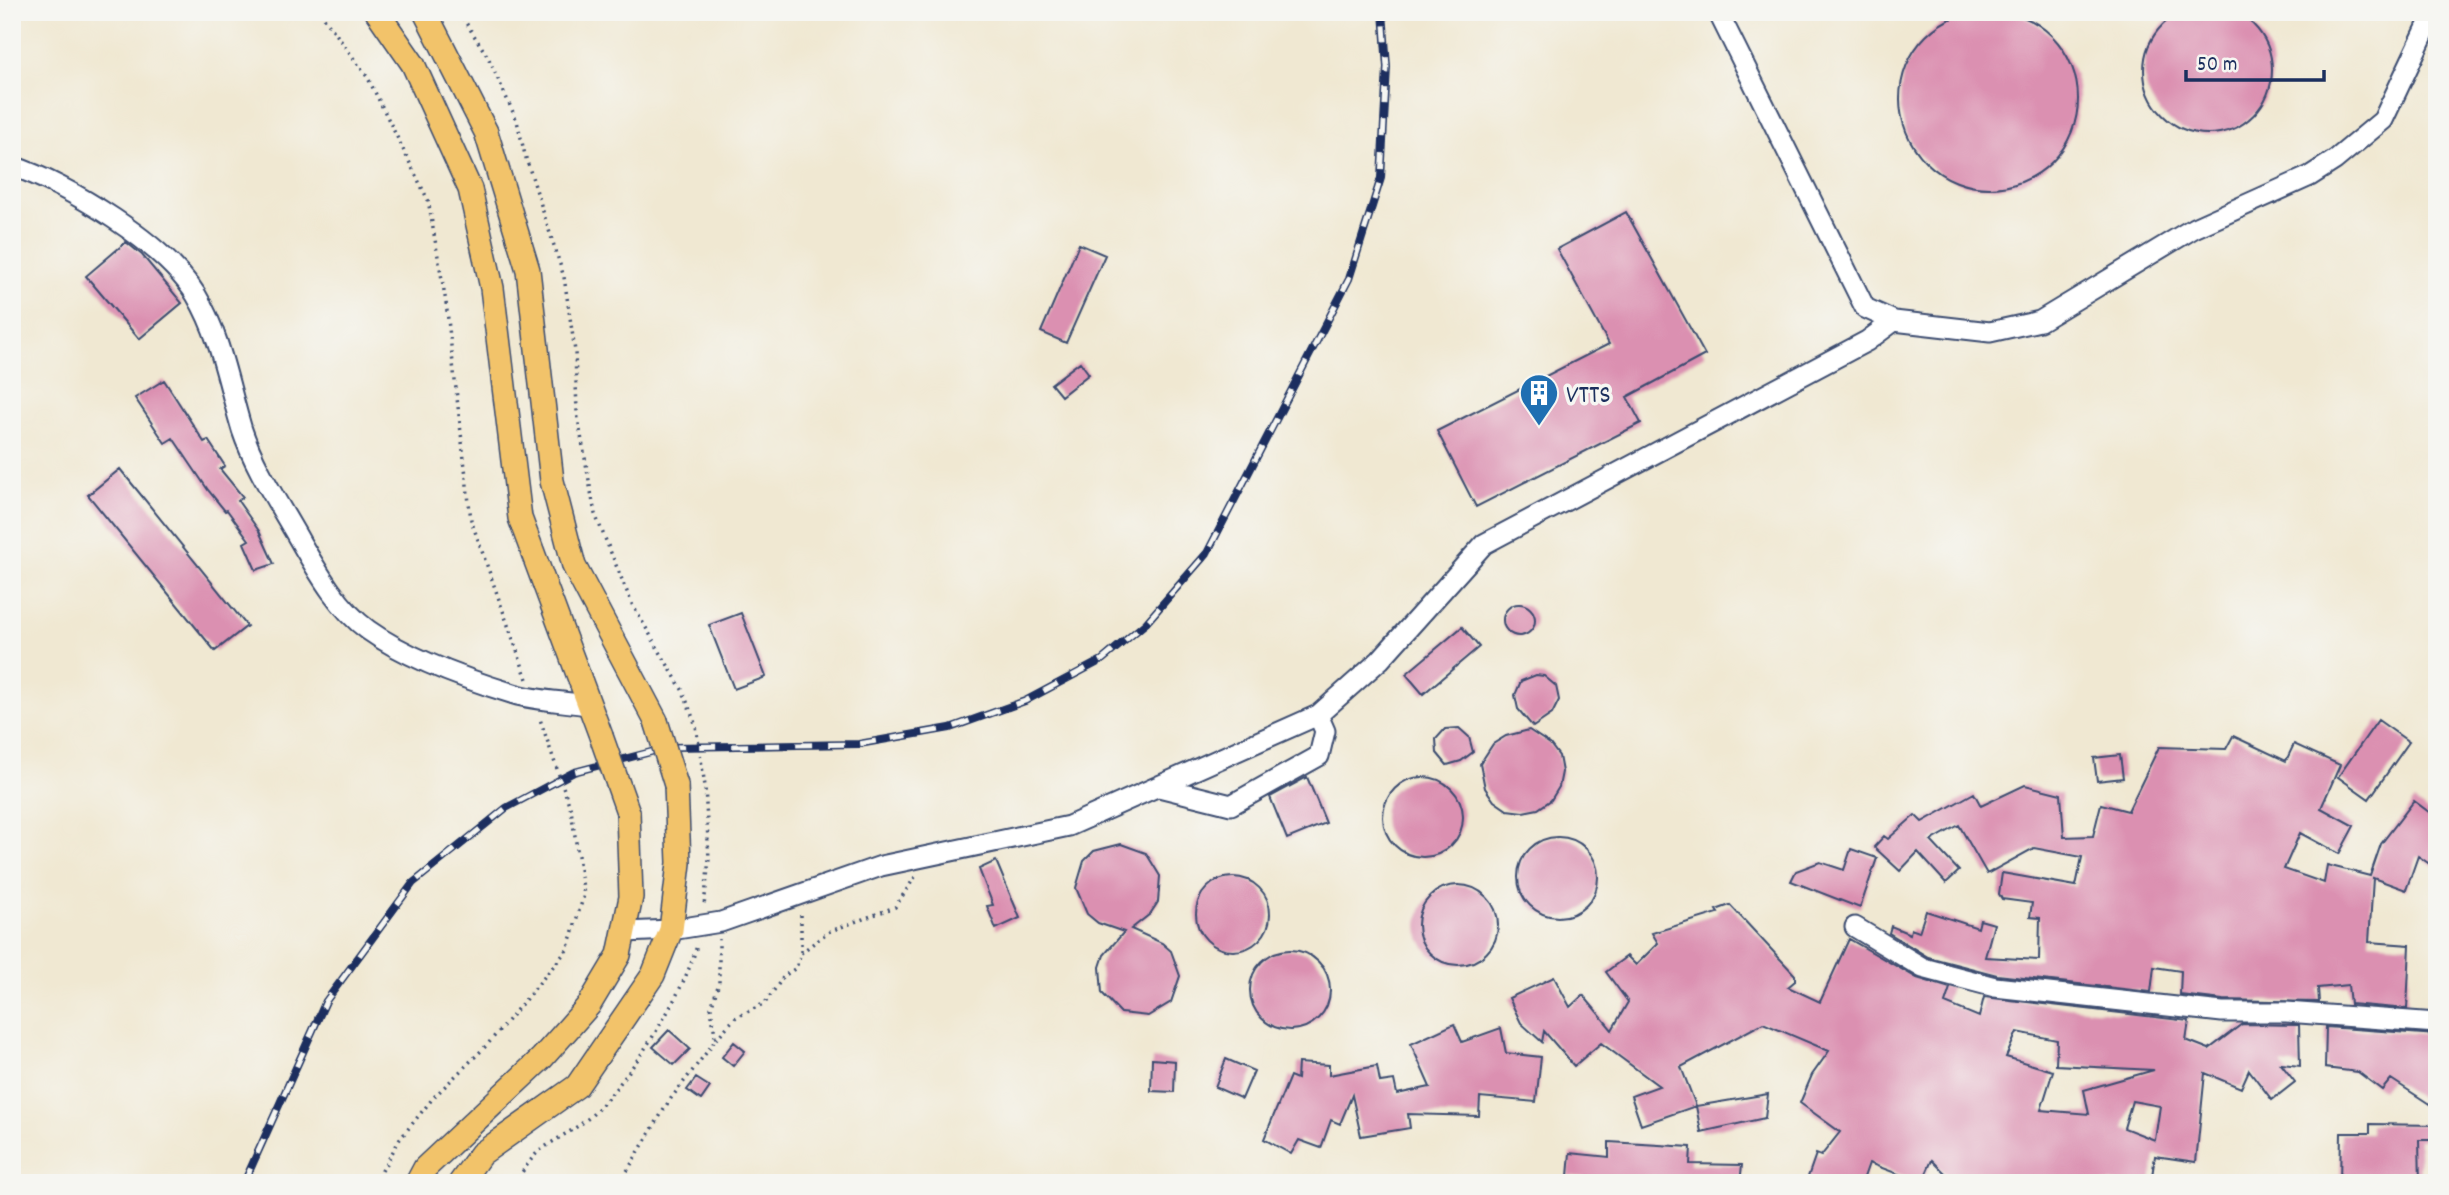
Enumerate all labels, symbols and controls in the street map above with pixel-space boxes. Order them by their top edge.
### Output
scale bar [2186,38,2325,82]
text: 50 m [2197,51,2237,81]
building icon: VTTS [1518,372,1560,427]
place label: VTTS [1566,378,1611,415]

